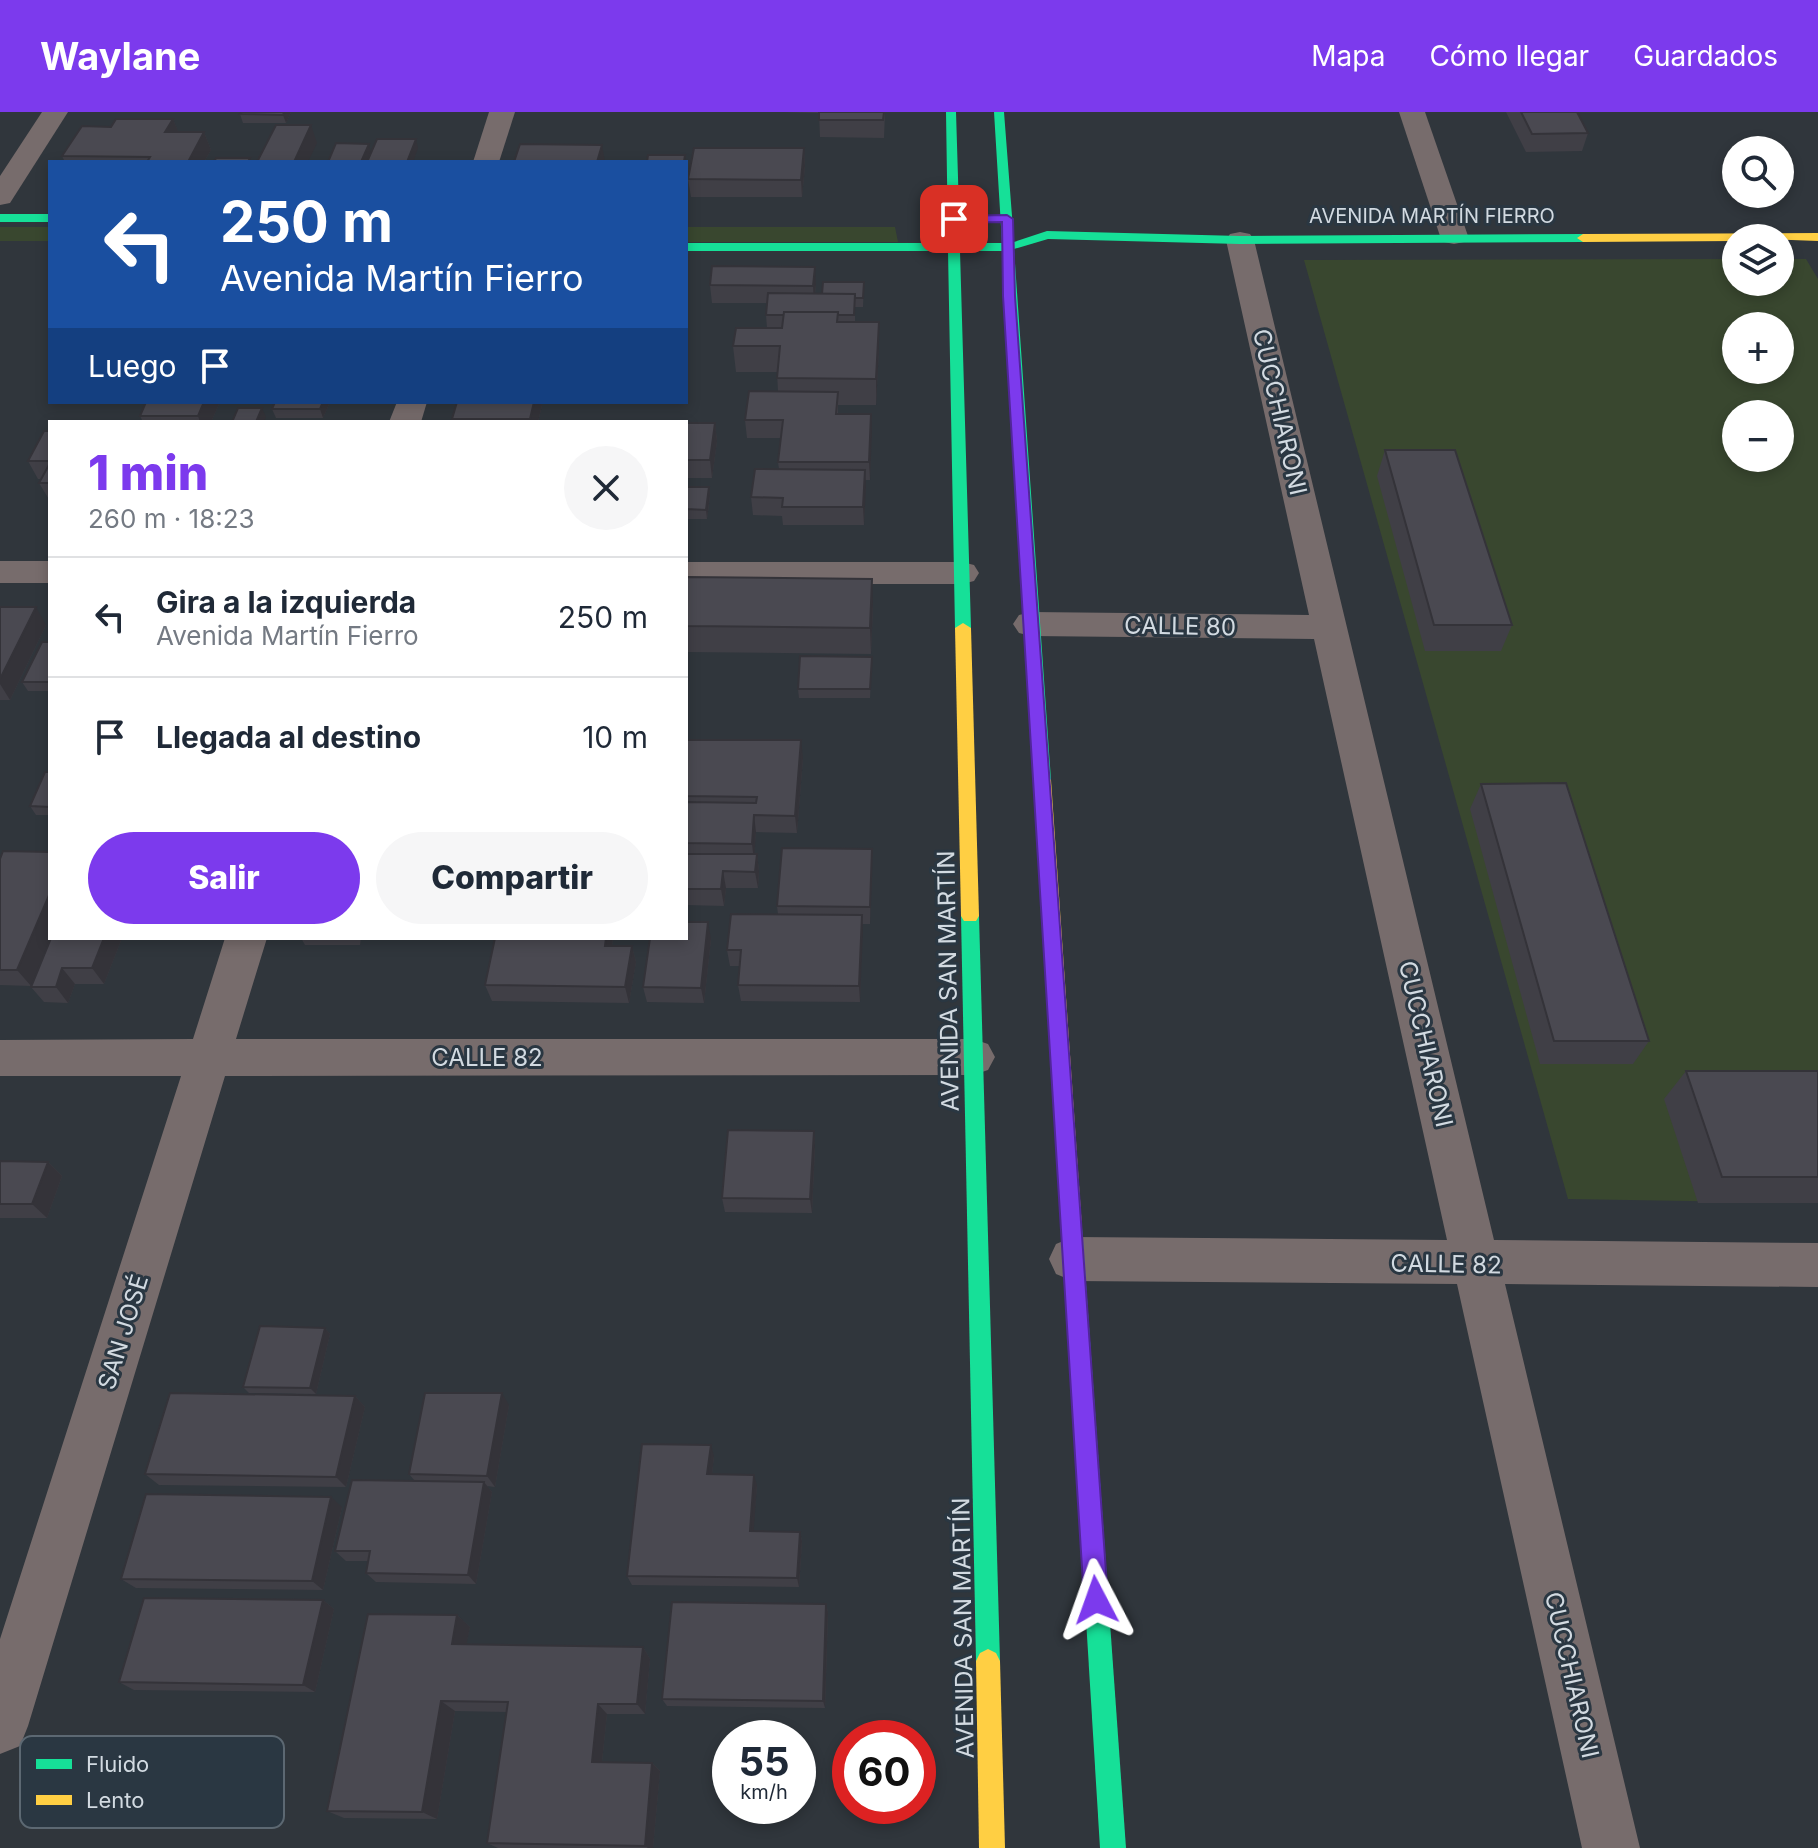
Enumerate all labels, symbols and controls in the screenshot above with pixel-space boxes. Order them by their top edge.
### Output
text: Waylane [40,33,200,79]
text: Mapa [1311,39,1385,73]
text: Cómo llegar [1429,39,1589,73]
text: Guardados [1633,39,1778,73]
map controls [1722,136,1794,472]
button: search [1722,136,1794,208]
pin [920,185,988,253]
text: 250 m [220,188,393,256]
icon: left [88,192,192,296]
icon: arrive [932,197,976,241]
street label: AVENIDA MARTÍN FIERRO [1309,203,1555,228]
button: layers [1722,224,1794,296]
text: Avenida Martín Fierro [220,256,584,300]
button: + [1722,312,1794,384]
street label: CUCCHIARONI [1247,326,1313,498]
icon: arrive [193,344,237,388]
text: Luego [88,348,177,384]
button: − [1722,400,1794,472]
text: 1 min [88,443,208,502]
button: close [564,446,648,530]
text: 260 m · 18:23 [88,503,255,534]
text: Gira a la izquierda [156,584,416,620]
icon: left [88,595,132,639]
text: 250 m [558,599,648,635]
street label: CALLE 80 [1124,611,1236,641]
text: Avenida Martín Fierro [156,620,419,651]
icon: arrive [88,715,132,759]
text: Llegada al destino [156,719,421,755]
text: 10 m [582,719,648,755]
button: Salir [88,832,360,924]
button: Compartir [376,832,648,924]
street label: AVENIDA SAN MARTÍN [930,850,965,1112]
street label: CUCCHIARONI [1393,958,1459,1130]
street label: CALLE 82 [431,1043,543,1072]
street label: CALLE 82 [1390,1249,1502,1279]
street label: SAN JOSÉ [91,1271,154,1393]
street label: AVENIDA SAN MARTÍN [945,1497,980,1759]
position arrow [1054,1558,1138,1642]
street label: CUCCHIARONI [1539,1589,1605,1761]
speed limit sign: 60 [832,1720,936,1824]
legend [20,1736,284,1828]
text: 55 [738,1737,790,1786]
text: Fluido [86,1751,149,1777]
text: km/h [740,1780,788,1804]
text: Lento [86,1787,144,1813]

